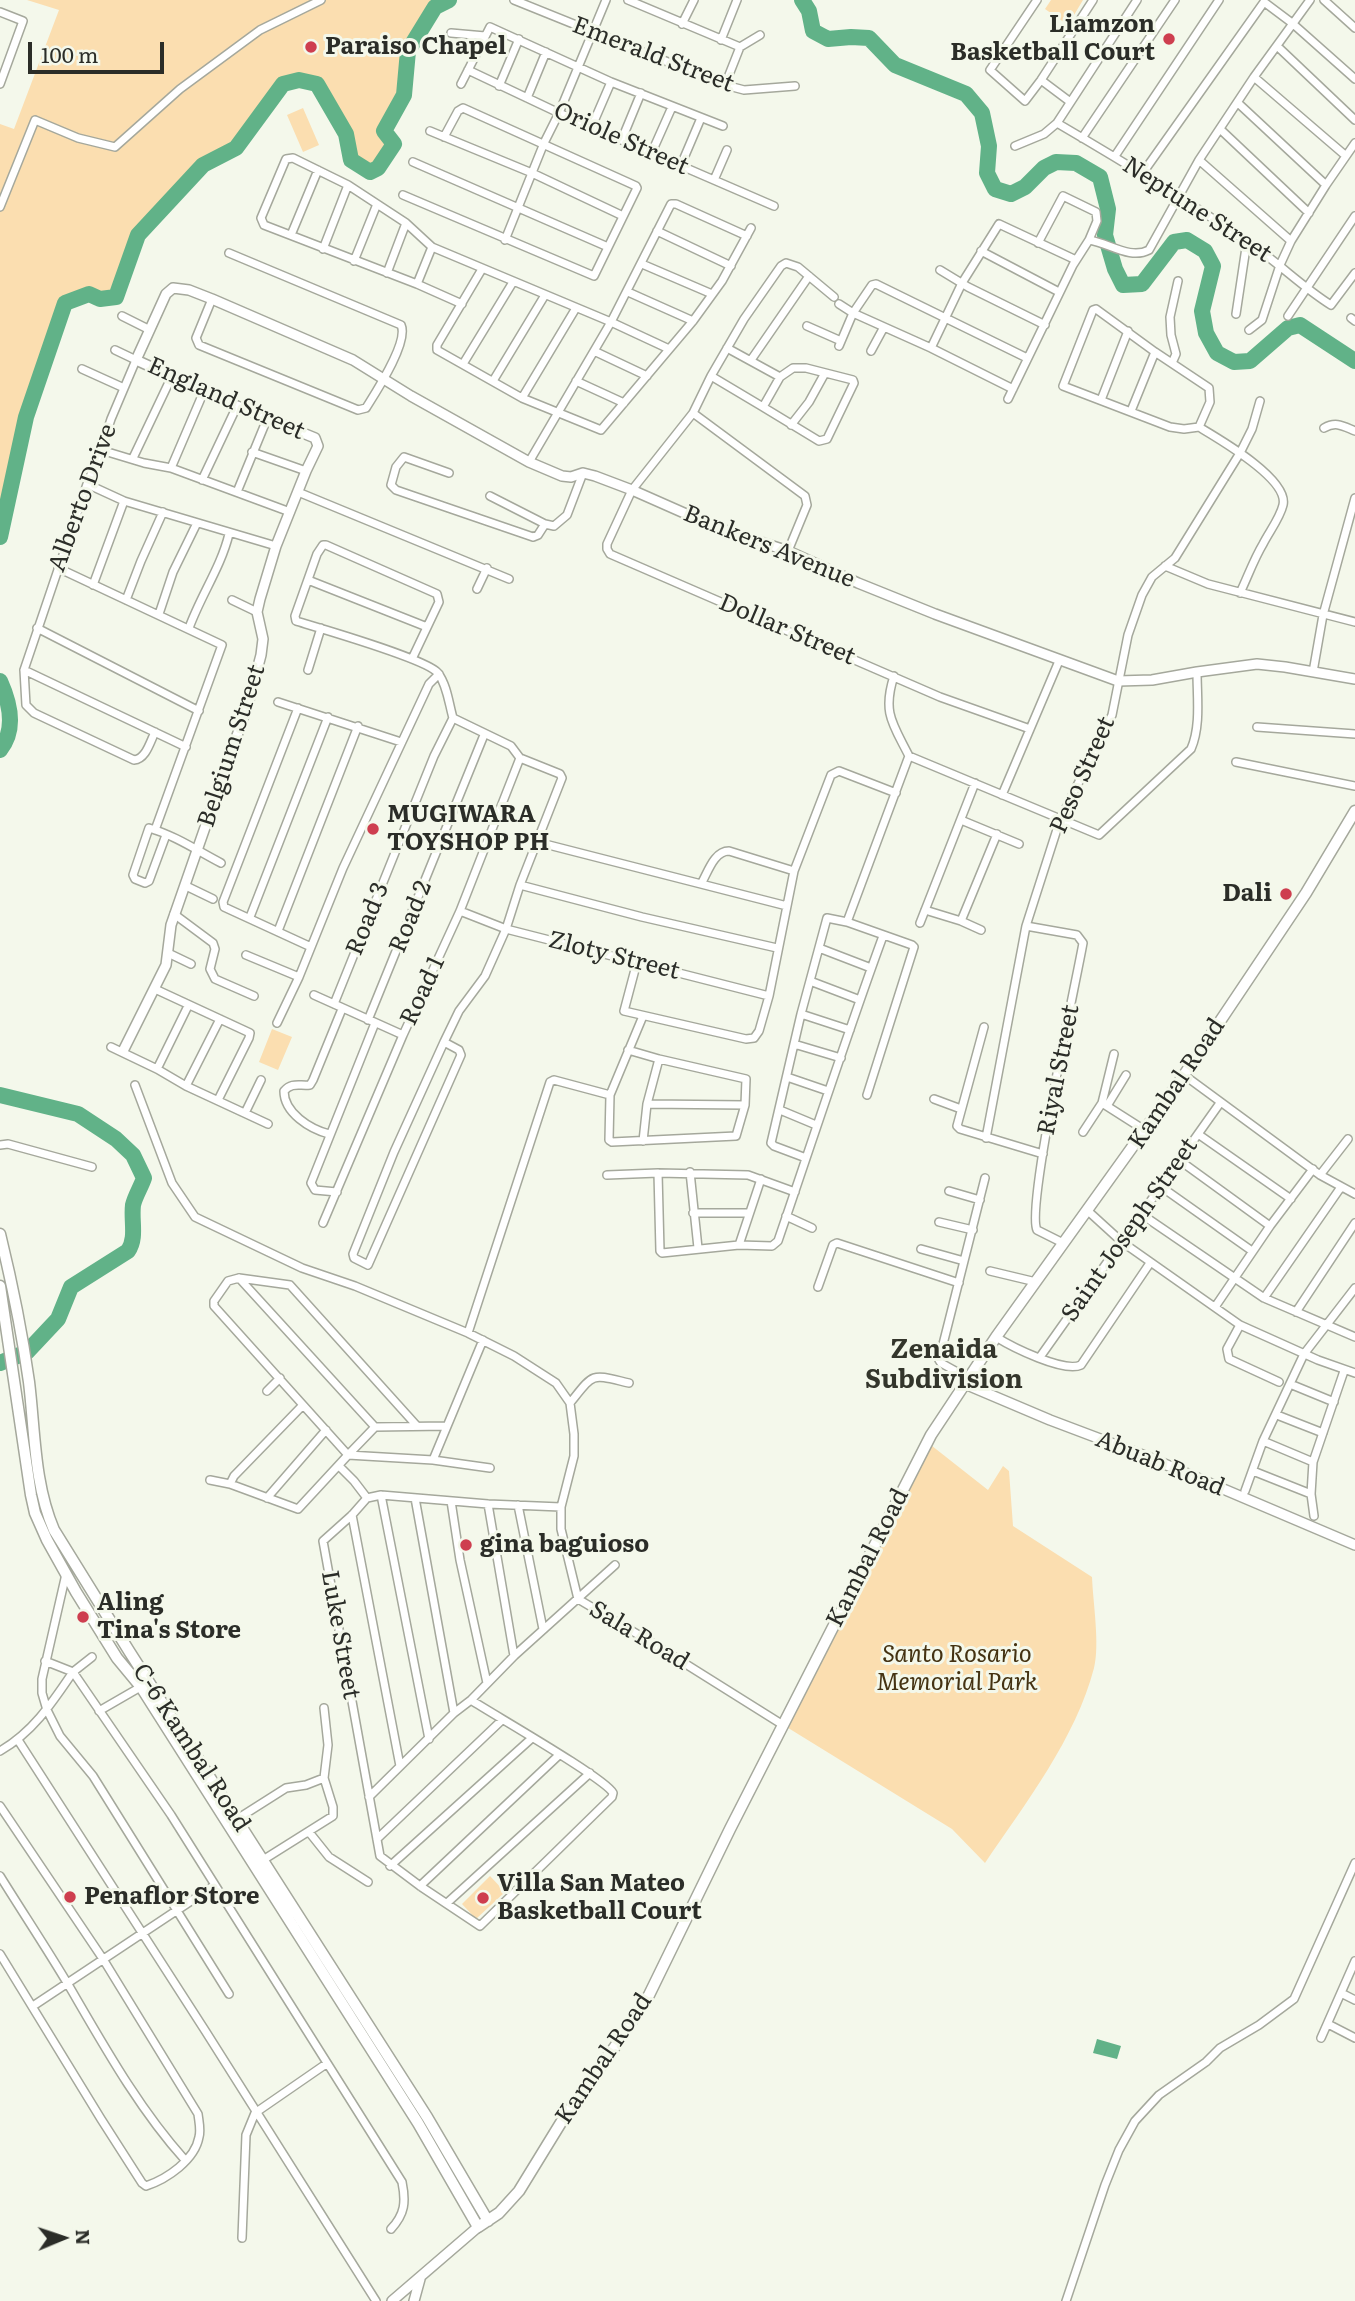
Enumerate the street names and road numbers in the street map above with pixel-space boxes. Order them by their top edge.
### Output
street label: Emerald Street [568,11,738,99]
street label: Oriole Street [549,96,693,182]
street label: Neptune Street [1117,151,1277,269]
street label: England Street [143,351,309,447]
street label: Alberto Drive [43,420,123,576]
street label: Bankers Avenue [679,500,859,594]
street label: Dollar Street [714,588,860,672]
street label: Belgium Street [192,661,272,831]
street label: Peso Street [1044,712,1122,838]
street label: Road 2 [384,877,438,957]
street label: Road 3 [340,878,396,960]
street label: Zloty Street [545,926,683,986]
street label: Road 1 [395,952,451,1030]
street label: Riyal Street [1032,1002,1086,1138]
street label: Kambal Road [1123,1013,1231,1155]
street label: Saint Joseph Street [1056,1133,1204,1327]
street label: Abuab Road [1091,1425,1229,1503]
street label: Kambal Road [821,1484,915,1632]
street label: Luke Street [315,1568,365,1702]
street label: Sala Road [584,1595,694,1677]
street label: C-6 Kambal Road [126,1659,256,1837]
street label: Kambal Road [550,1988,658,2130]

